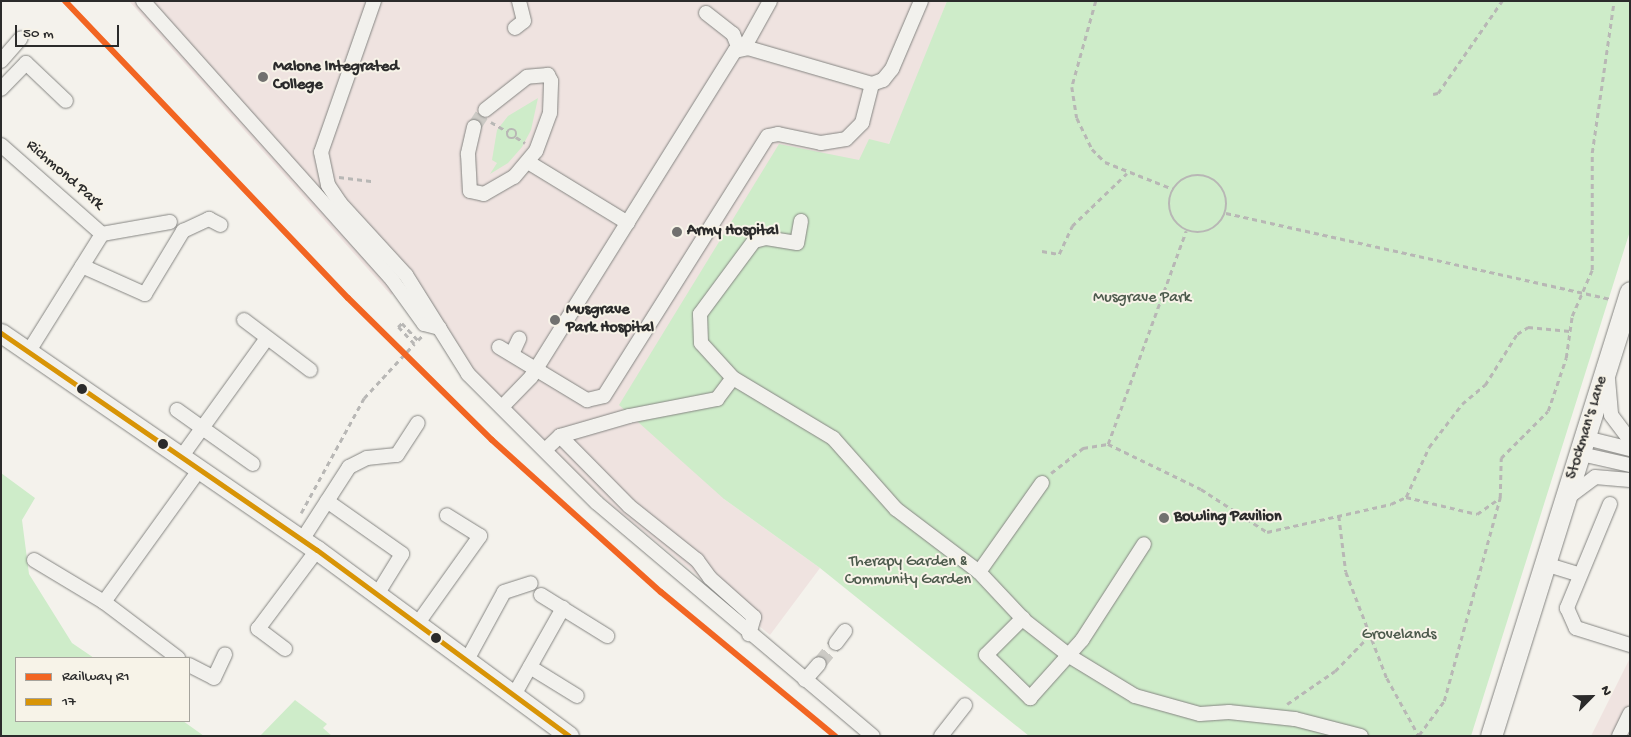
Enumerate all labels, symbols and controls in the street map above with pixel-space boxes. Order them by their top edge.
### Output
scale bar [18,15,121,47]
text: 50 m [23,25,54,43]
place label: Malone Integrated College [273,58,399,96]
marker: Malone Integrated College [257,71,269,83]
street label: Richmond Park [21,137,107,215]
place label: Army Hospital [687,222,779,242]
marker: Army Hospital [671,226,683,238]
park label: Musgrave Park [1093,289,1191,309]
place label: Musgrave Park Hospital [566,301,654,339]
marker: Musgrave Park Hospital [548,313,562,327]
street label: Stockman's Lane [1563,374,1613,482]
unlabelled marker [77,384,87,394]
unlabelled marker [158,439,168,449]
place label: Bowling Pavilion [1174,508,1282,528]
marker: Bowling Pavilion [1158,512,1170,524]
park label: Therapy Garden & Community Garden [845,553,971,591]
park label: Grovelands [1362,626,1436,646]
unlabelled marker [431,633,441,643]
legend [15,657,190,722]
text: Railway R1 [62,668,130,686]
north arrow [1566,672,1616,722]
text: N [1596,683,1615,698]
text: 17 [62,693,76,711]

